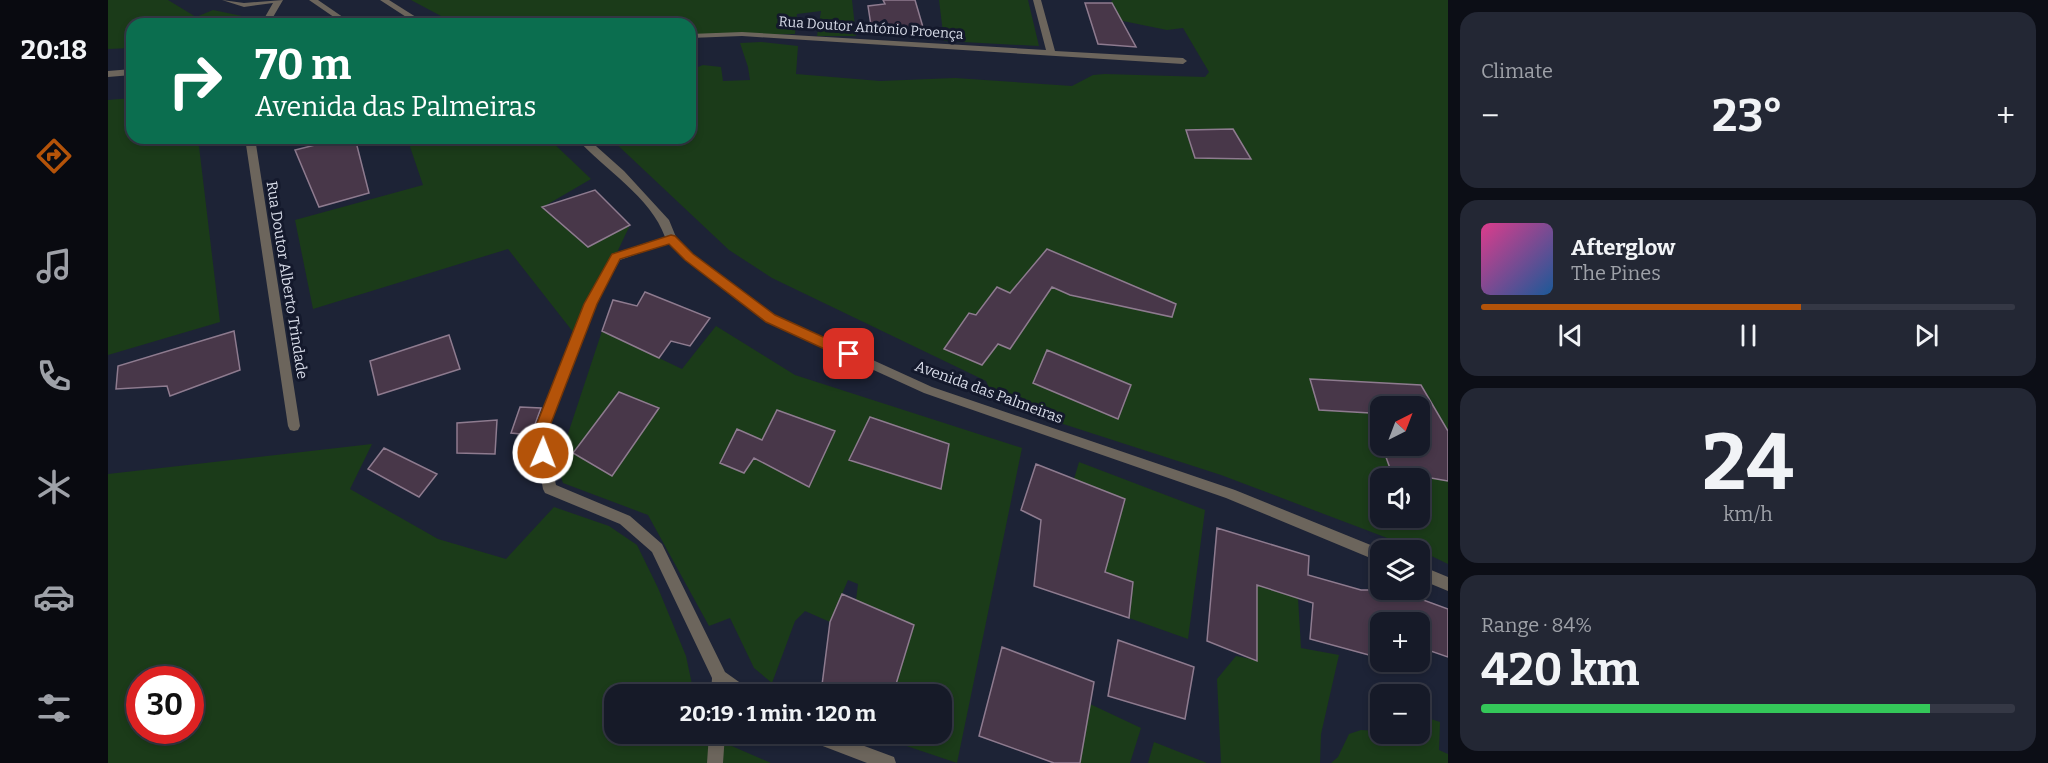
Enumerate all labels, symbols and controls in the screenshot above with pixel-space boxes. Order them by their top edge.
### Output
street label: Rua Doutor António Proença [778,13,964,43]
text: 20:18 [21,34,87,66]
text: 70 m [255,40,351,90]
icon: right [156,42,234,120]
text: Climate [1481,59,1553,83]
text: 23° [1712,89,1783,143]
text: Avenida das Palmeiras [255,91,536,123]
text: − [1481,96,1499,136]
text: + [1996,96,2015,136]
icon: directions [33,135,75,177]
street label: Rua Doutor Alberto Trindade [262,180,312,380]
text: Afterglow [1571,234,1675,261]
icon: music [33,245,75,287]
text: The Pines [1571,261,1661,285]
icon: previous [1554,319,1587,352]
icon: pause [1732,319,1765,352]
icon: next [1910,319,1943,352]
pin [823,328,874,379]
icon: arrive [832,337,865,370]
icon: phone [33,355,75,397]
street label: Avenida das Palmeiras [912,357,1066,427]
north arrow [1370,396,1430,456]
map controls [1370,396,1430,744]
text: 24 [1702,416,1794,510]
position arrow [511,421,575,485]
icon: climate [33,466,75,508]
button: sound [1370,468,1430,528]
text: km/h [1723,502,1773,526]
button: layers [1370,540,1430,600]
icon: car [33,576,75,618]
button: + [1370,612,1430,672]
text: Range · 84% [1481,613,1592,637]
text: 420 km [1481,643,1639,697]
speed limit sign: 30 [126,666,204,744]
button: − [1370,684,1430,744]
icon: filters [33,687,75,729]
text: 20:19 · 1 min · 120 m [680,700,876,727]

